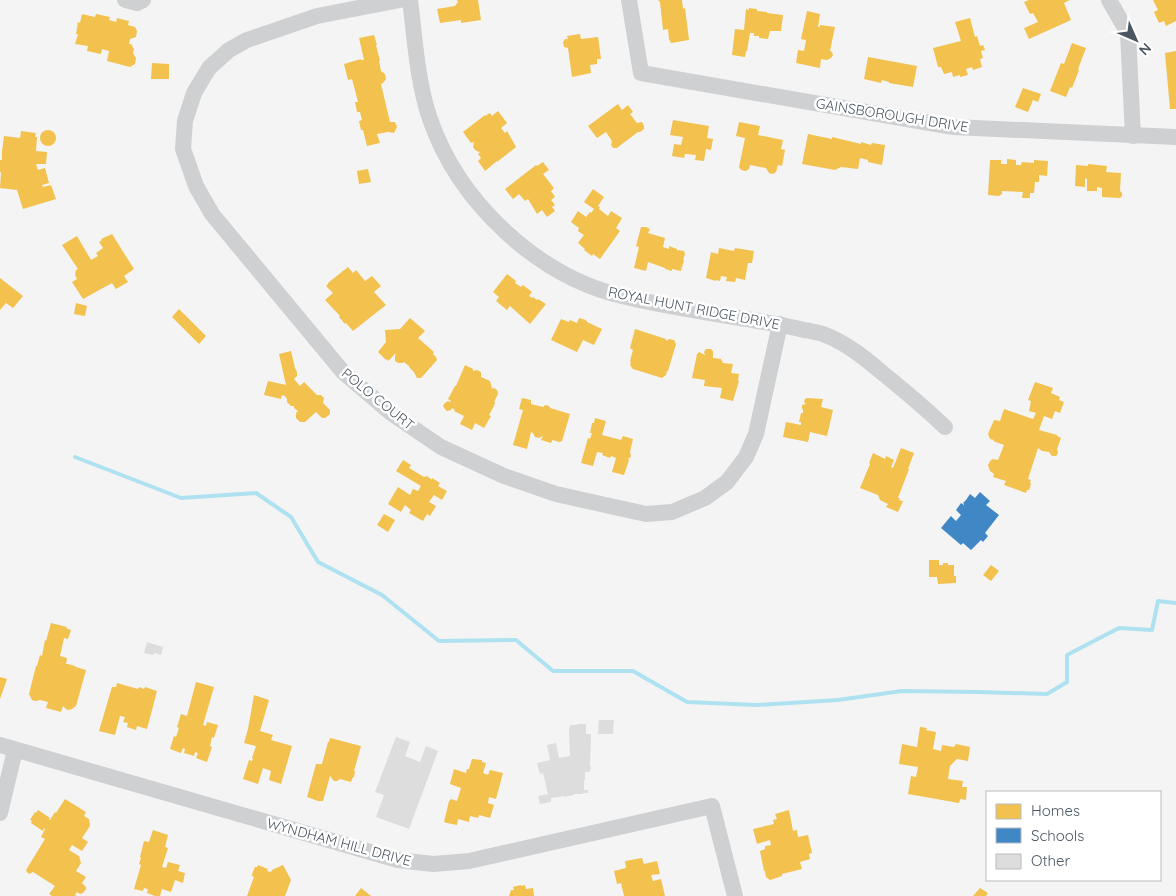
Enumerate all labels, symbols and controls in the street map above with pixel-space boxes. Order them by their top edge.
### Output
north arrow [1111,15,1161,65]
text: N [1135,39,1155,59]
street label: GAINSBOROUGH DRIVE [815,94,969,136]
street label: ROYAL HUNT RIDGE DRIVE [607,283,781,333]
street label: POLO COURT [338,364,418,434]
legend [986,791,1161,881]
text: Homes [1031,801,1080,820]
street label: WYNDHAM HILL DRIVE [265,814,413,870]
text: Schools [1031,826,1084,845]
text: Other [1031,851,1071,870]

